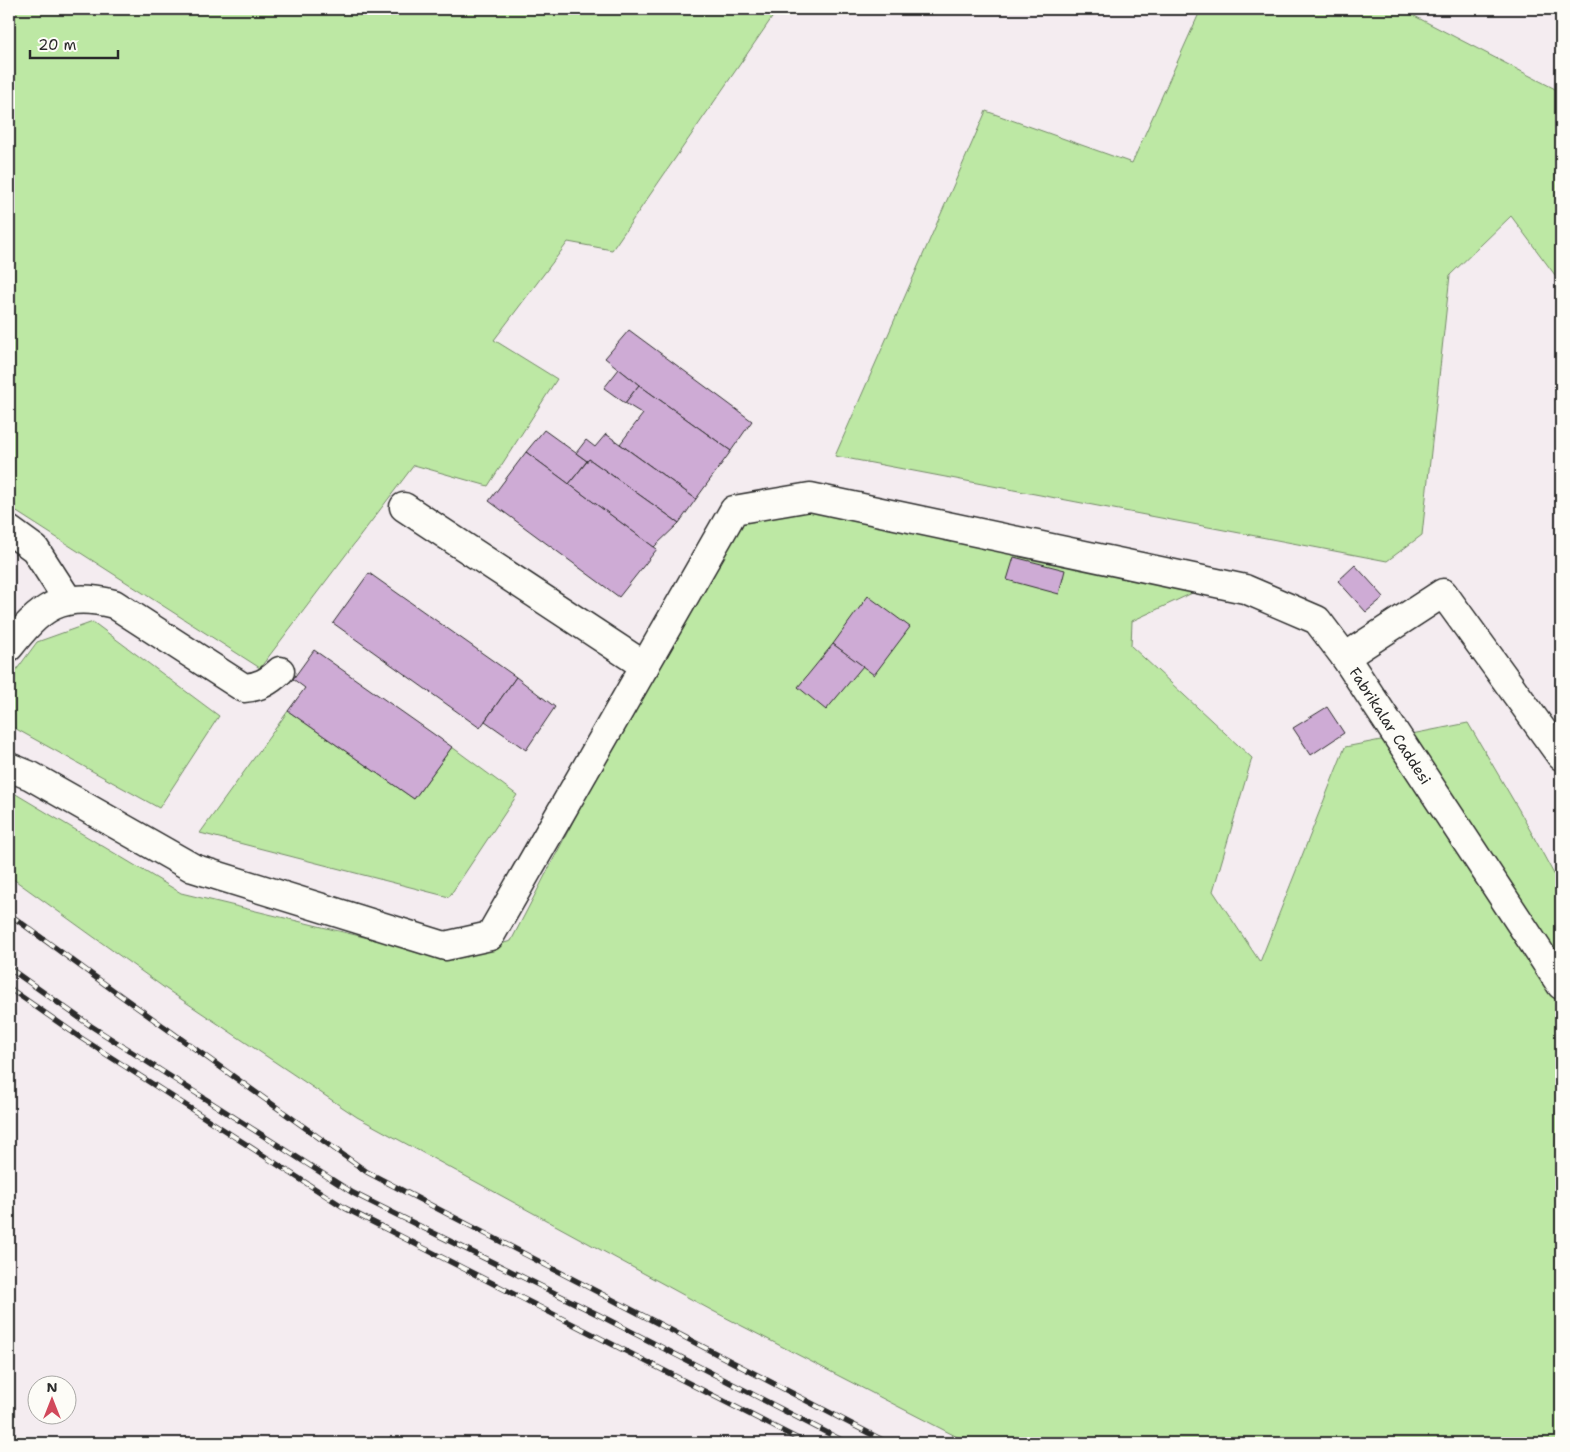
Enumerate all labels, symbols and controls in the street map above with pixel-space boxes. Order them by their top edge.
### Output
scale bar [30,28,118,60]
text: 20 m [38,35,77,55]
street label: Fabrikalar Caddesi [1345,663,1435,789]
north arrow [28,1374,78,1424]
text: N [46,1378,58,1396]

